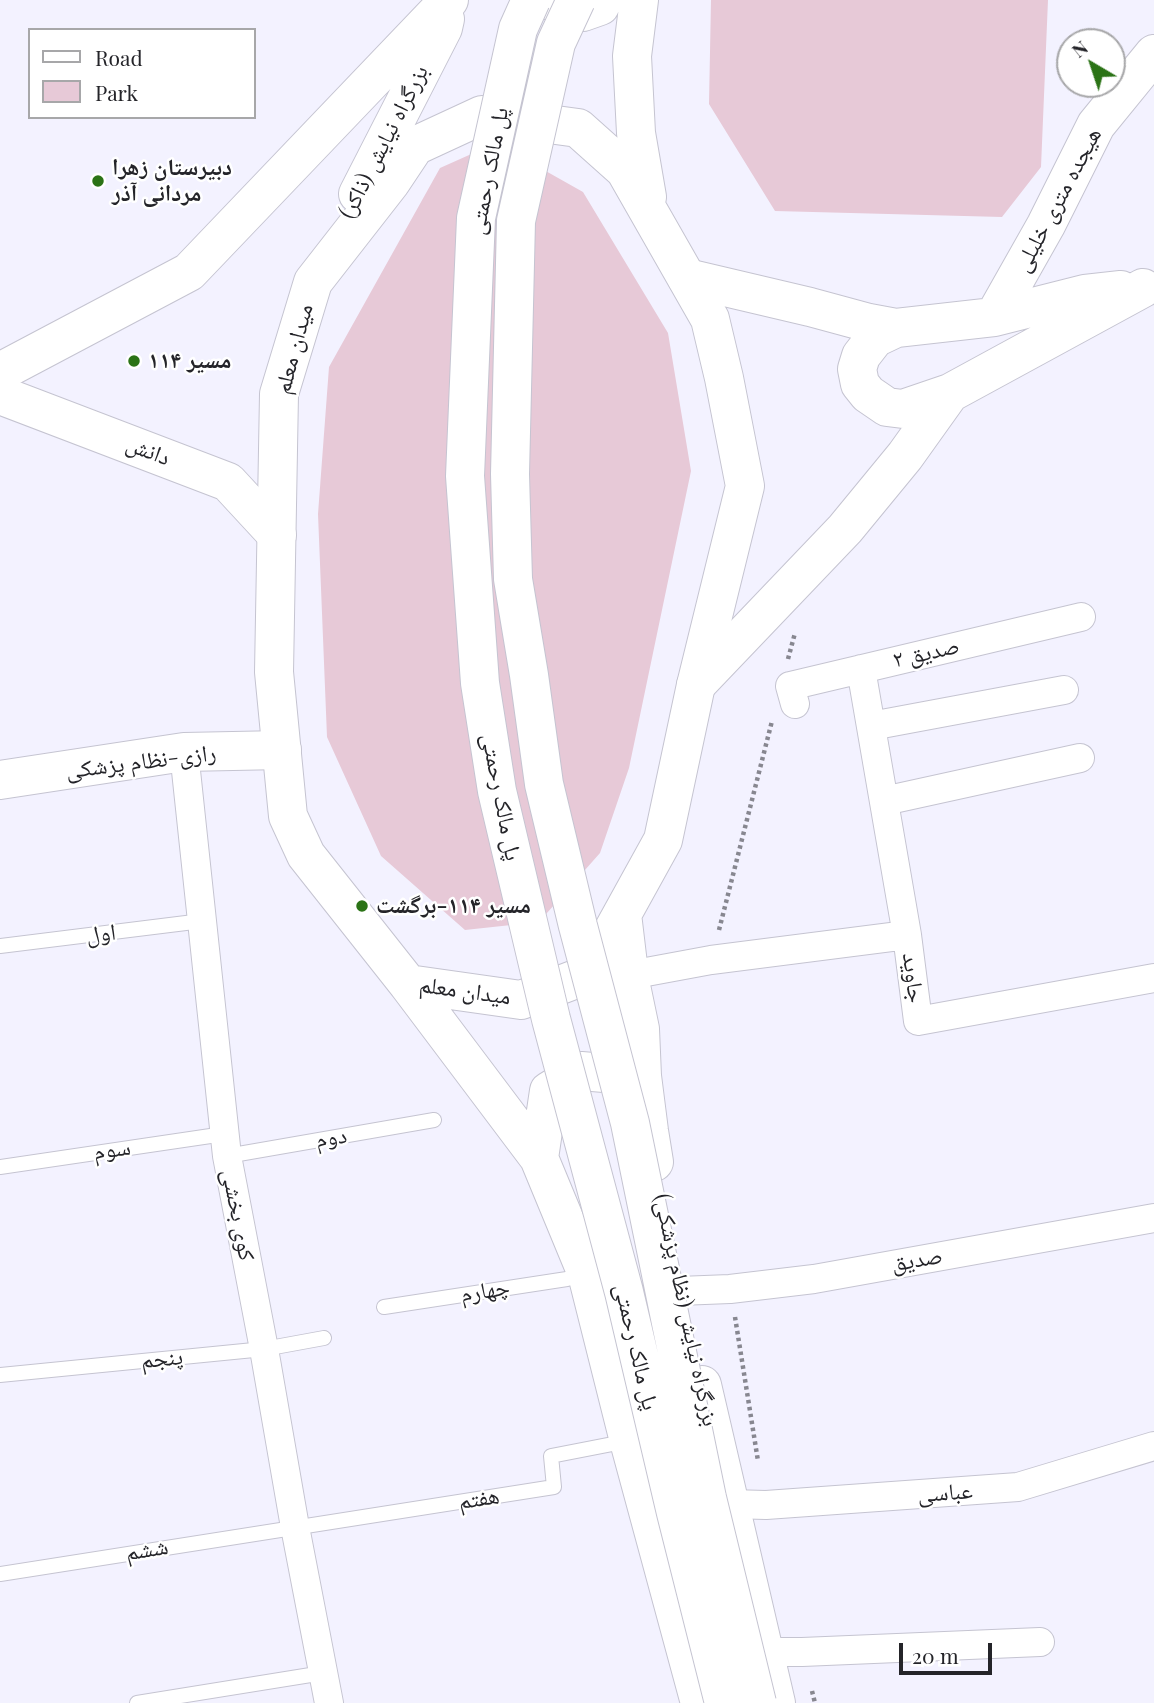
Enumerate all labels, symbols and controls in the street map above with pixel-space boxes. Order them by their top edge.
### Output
legend [28,28,256,119]
north arrow [1056,28,1126,98]
text: N [1066,34,1093,63]
text: Road [95,43,143,71]
street label: بزرگراه نیایش (ذاکر) [333,61,435,223]
text: Park [95,78,138,106]
street label: پل مالک رحمتی [463,105,515,237]
street label: هیجده متری خلیلی [1008,123,1108,277]
place label: دبیرستان زهرا مردانی آذر [112,154,232,208]
marker: دبیرستان زهرا مردانی آذر [90,173,106,189]
street label: میدان معلم [269,301,319,397]
place label: مسیر ۱۱۴ [148,347,231,375]
marker: مسیر ۱۱۴ [126,353,142,369]
street label: دانش [122,430,174,472]
street label: صدیق ۲ [890,632,962,674]
street label: پل مالک رحمتی [475,731,527,863]
street label: رازی-نظام پزشکی [64,739,218,785]
place label: مسیر ۱۱۴-برگشت [376,892,531,920]
marker: مسیر ۱۱۴-برگشت [354,898,370,914]
street label: اول [84,918,118,950]
street label: جاوید [896,952,930,1004]
street label: میدان معلم [417,971,513,1011]
street label: دوم [313,1122,349,1154]
street label: سوم [92,1134,132,1166]
street label: کوی بخشی [216,1167,260,1263]
street label: بزرگراه نیایش (نظام پزشکی) [648,1191,724,1429]
street label: صدیق [889,1242,945,1278]
street label: چهارم [458,1274,512,1308]
street label: پل مالک رحمتی [608,1281,664,1413]
street label: پنجم [140,1343,184,1375]
street label: عباسی [917,1477,973,1509]
street label: هفتم [457,1482,501,1516]
street label: ششم [124,1533,170,1567]
scale bar [902,1630,995,1674]
text: 20 m [912,1641,959,1669]

